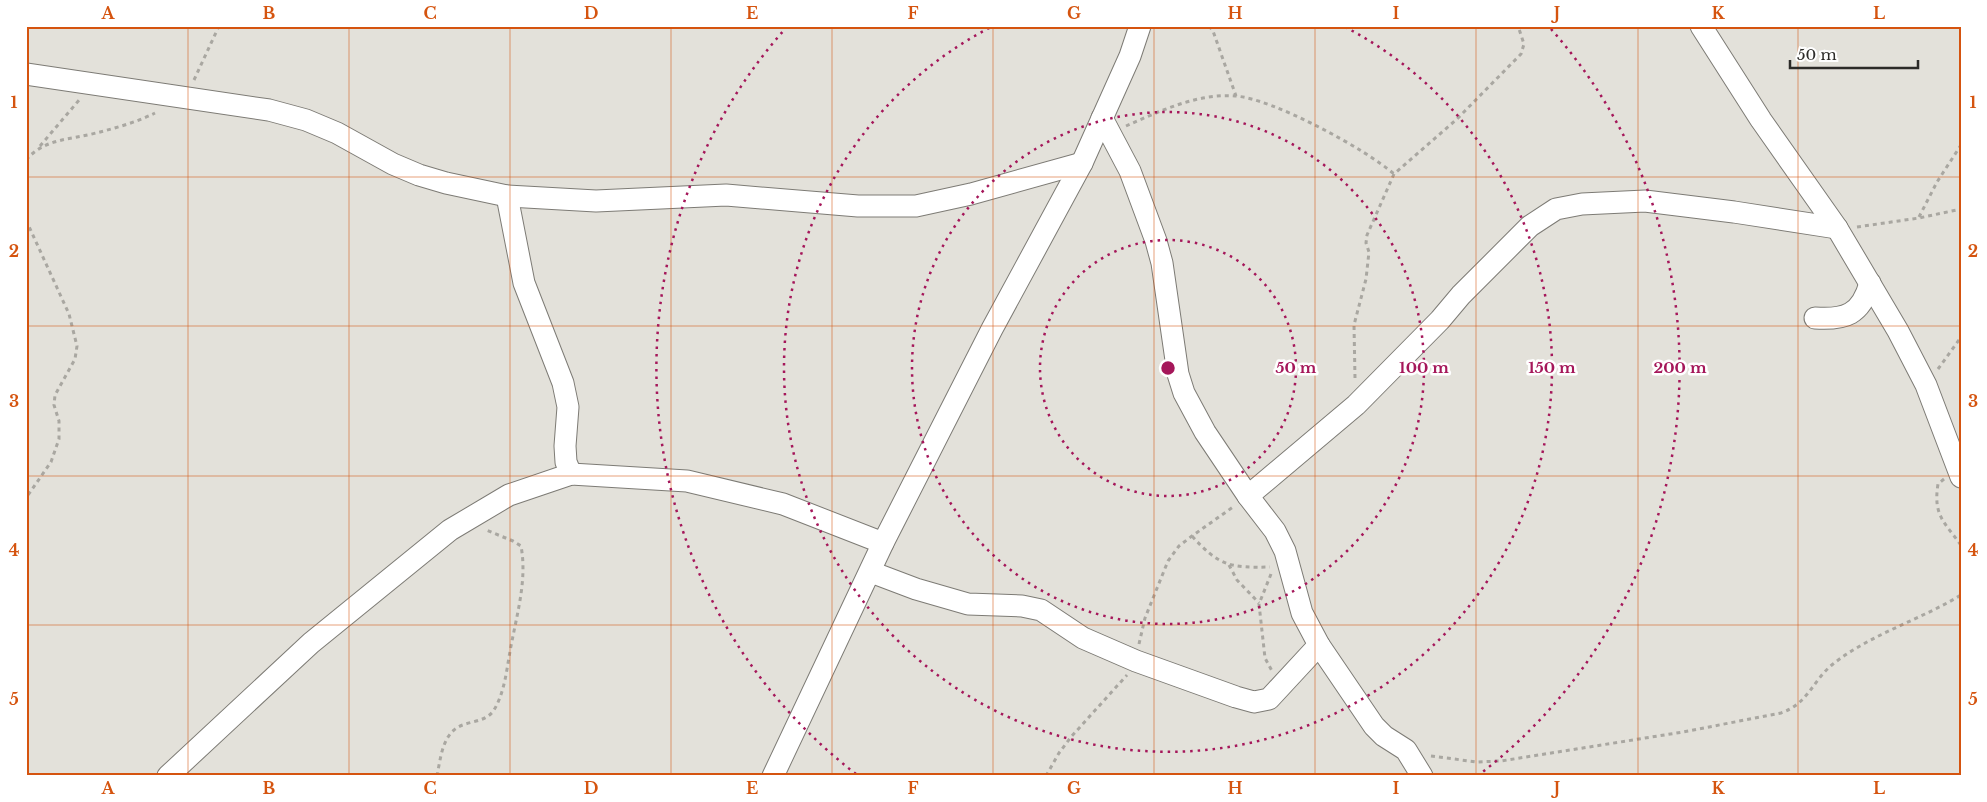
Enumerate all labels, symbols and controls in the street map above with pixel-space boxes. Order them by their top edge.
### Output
text: A [101,3,116,23]
text: B [263,3,276,23]
text: C [423,3,437,23]
text: D [584,3,598,23]
text: E [746,3,758,23]
text: F [907,3,919,23]
text: G [1067,3,1081,23]
text: H [1227,3,1243,23]
text: I [1393,3,1400,23]
text: J [1551,3,1560,23]
text: K [1711,3,1725,23]
text: L [1873,3,1885,23]
scale bar [1790,38,1917,70]
text: 50 m [1797,45,1837,64]
text: 1 [11,92,18,112]
text: 1 [1970,92,1977,112]
text: 2 [9,241,19,261]
text: 2 [1968,241,1978,261]
text: 50 m [1276,358,1317,377]
text: 100 m [1399,358,1449,377]
text: 150 m [1528,358,1576,377]
text: 200 m [1654,358,1707,377]
centre of rings [1159,359,1177,377]
text: 3 [9,391,19,411]
text: 3 [1968,391,1978,411]
text: 4 [9,540,19,560]
text: 4 [1968,540,1978,560]
text: 5 [9,689,19,709]
text: 5 [1968,689,1978,709]
text: A [101,778,116,798]
text: B [263,778,276,798]
text: C [423,778,437,798]
text: D [584,778,598,798]
text: E [746,778,758,798]
text: F [907,778,919,798]
text: G [1067,778,1081,798]
text: H [1227,778,1243,798]
text: I [1393,778,1400,798]
text: J [1551,778,1560,798]
text: K [1711,778,1725,798]
text: L [1873,778,1885,798]

